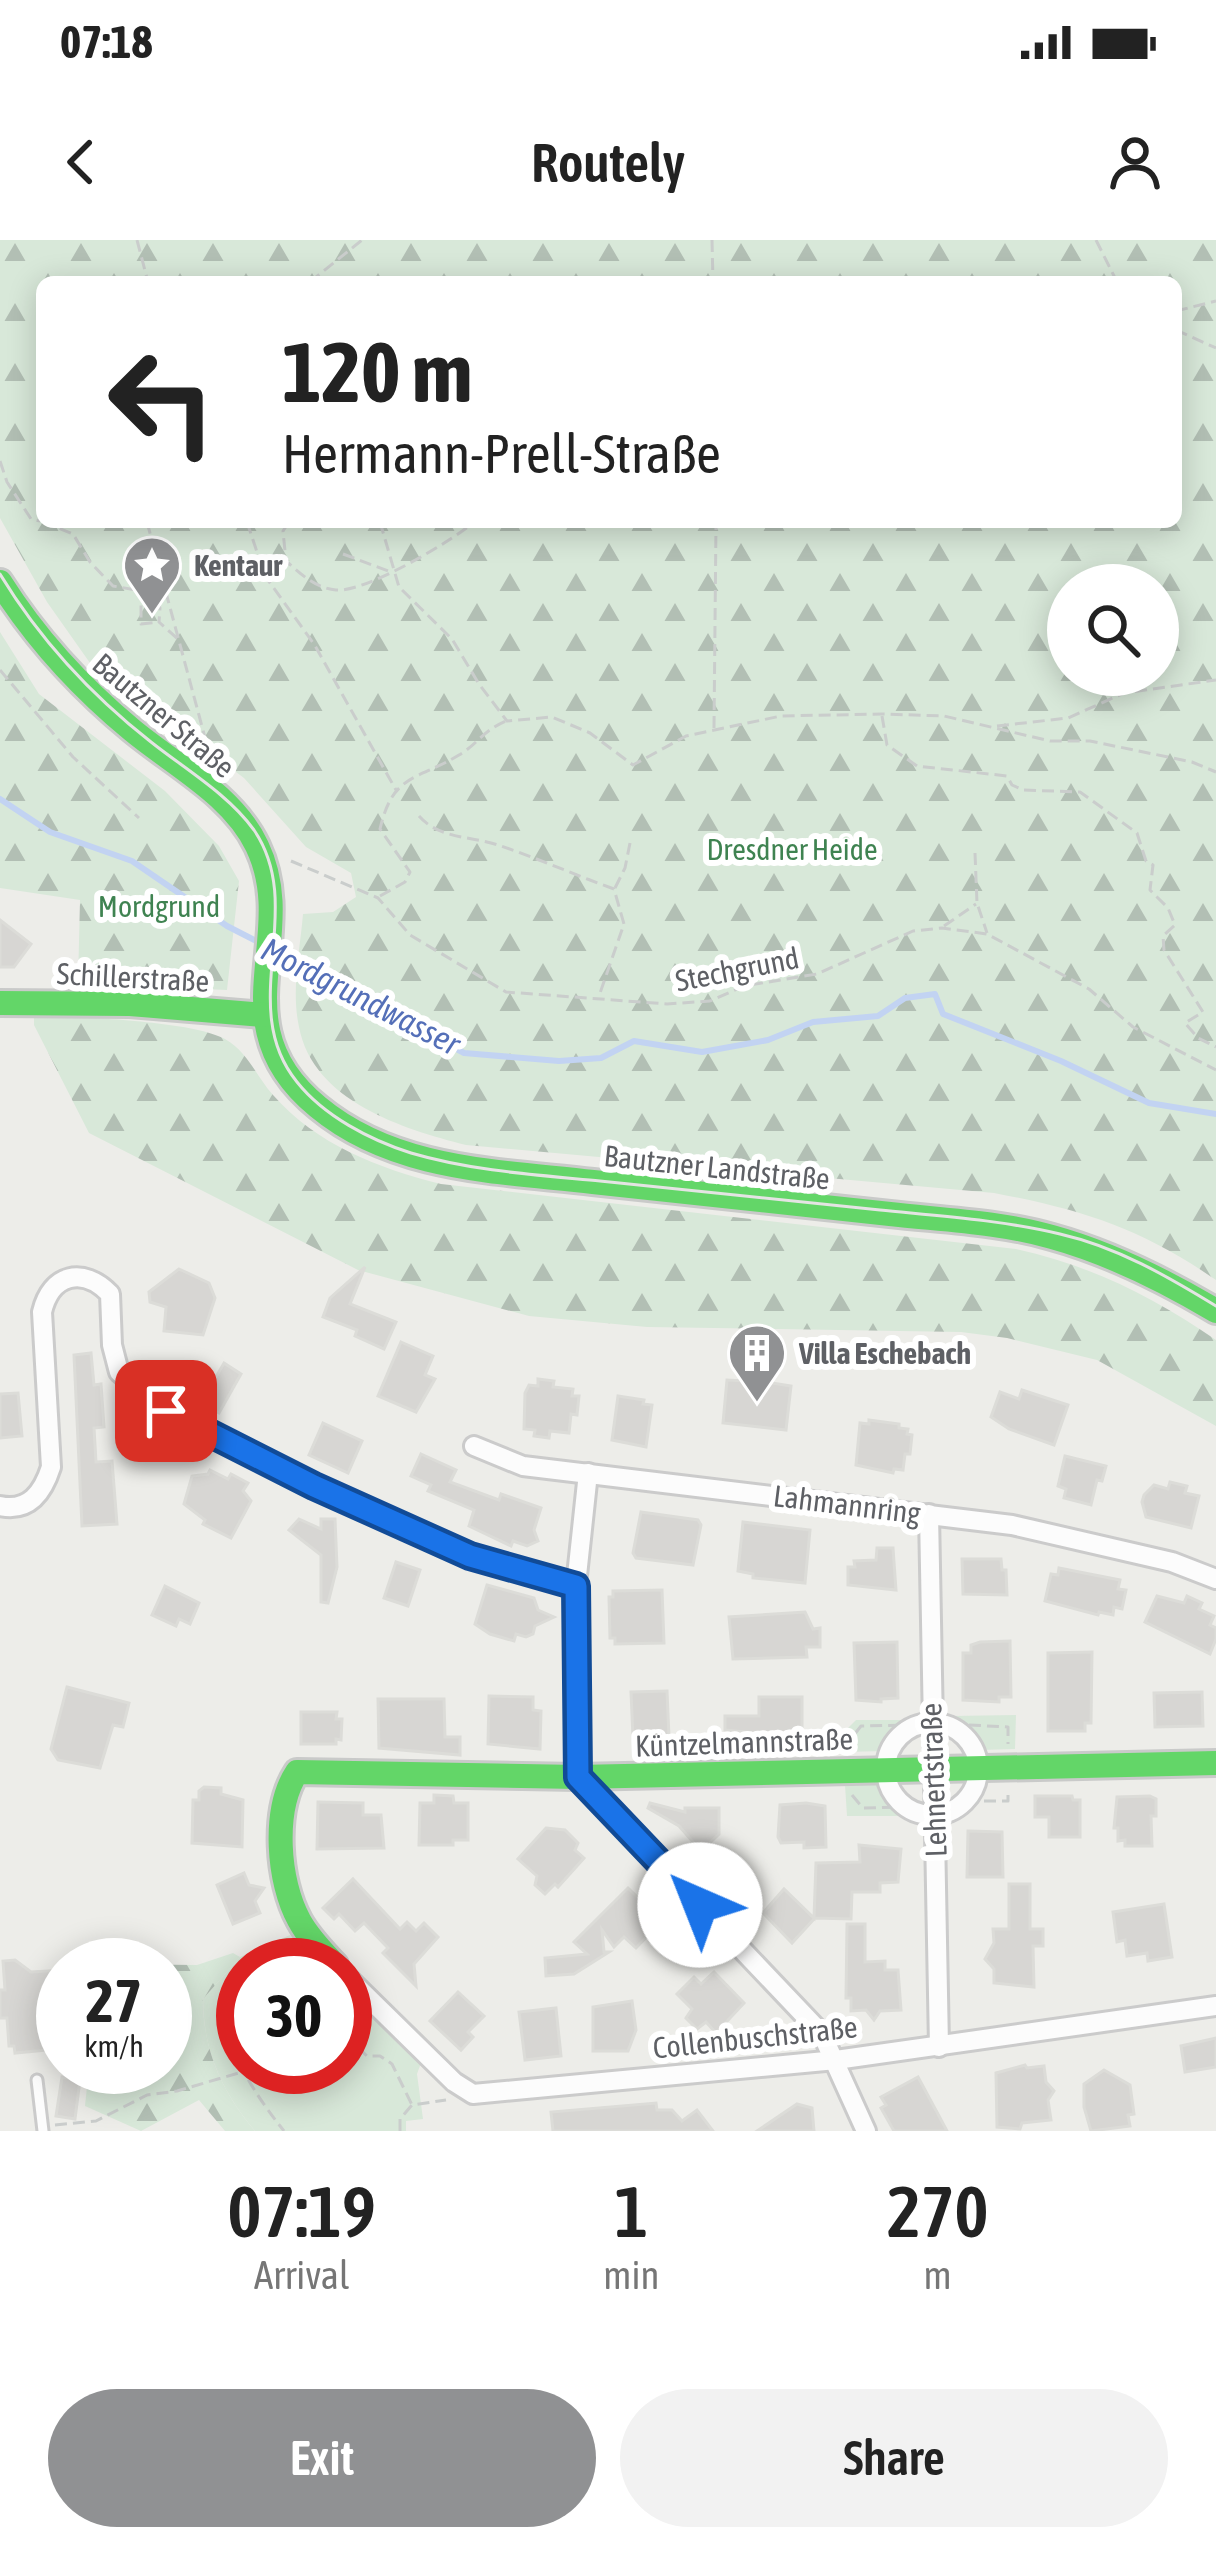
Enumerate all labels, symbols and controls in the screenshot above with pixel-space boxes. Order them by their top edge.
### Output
text: 07:18 [60,16,153,68]
icon: back [48,129,114,195]
icon: person [1102,129,1168,195]
text: Routely [531,132,685,193]
icon: left [84,324,240,480]
text: 120 m [282,324,472,420]
text: Hermann-Prell-Straße [282,423,721,484]
place icon: Kentaur [121,534,183,616]
place label: Kentaur [194,548,283,582]
map controls [1047,564,1179,696]
button: search [1047,564,1179,696]
street label: Bautzner Straße [86,646,242,784]
park label: Dresdner Heide [707,832,878,866]
park label: Mordgrund [98,889,220,923]
water label: Mordgrundwasser [255,930,468,1063]
street label: Stechgrund [672,940,802,998]
street label: Schillerstraße [56,956,210,998]
street label: Bautzner Landstraße [602,1138,832,1196]
building icon: Villa Eschebach [726,1322,788,1404]
place label: Villa Eschebach [798,1336,971,1370]
pin [115,1360,217,1462]
icon: arrive [133,1378,199,1444]
street label: Lahmannring [771,1478,923,1530]
street label: Lehnertstraße [913,1702,953,1858]
street label: Küntzelmannstraße [634,1721,854,1763]
position arrow [637,1842,763,1968]
speed limit sign: 30 [216,1938,372,2094]
text: 27 [86,1966,142,2035]
street label: Collenbuschstraße [651,2009,859,2065]
text: km/h [84,2029,144,2063]
text: 07:19 [228,2170,376,2252]
text: 1 [614,2170,648,2252]
text: 270 [887,2170,988,2252]
text: Arrival [254,2253,349,2297]
text: min [603,2253,659,2297]
text: m [924,2253,952,2297]
button: Exit [48,2389,596,2527]
button: Share [620,2389,1168,2527]

